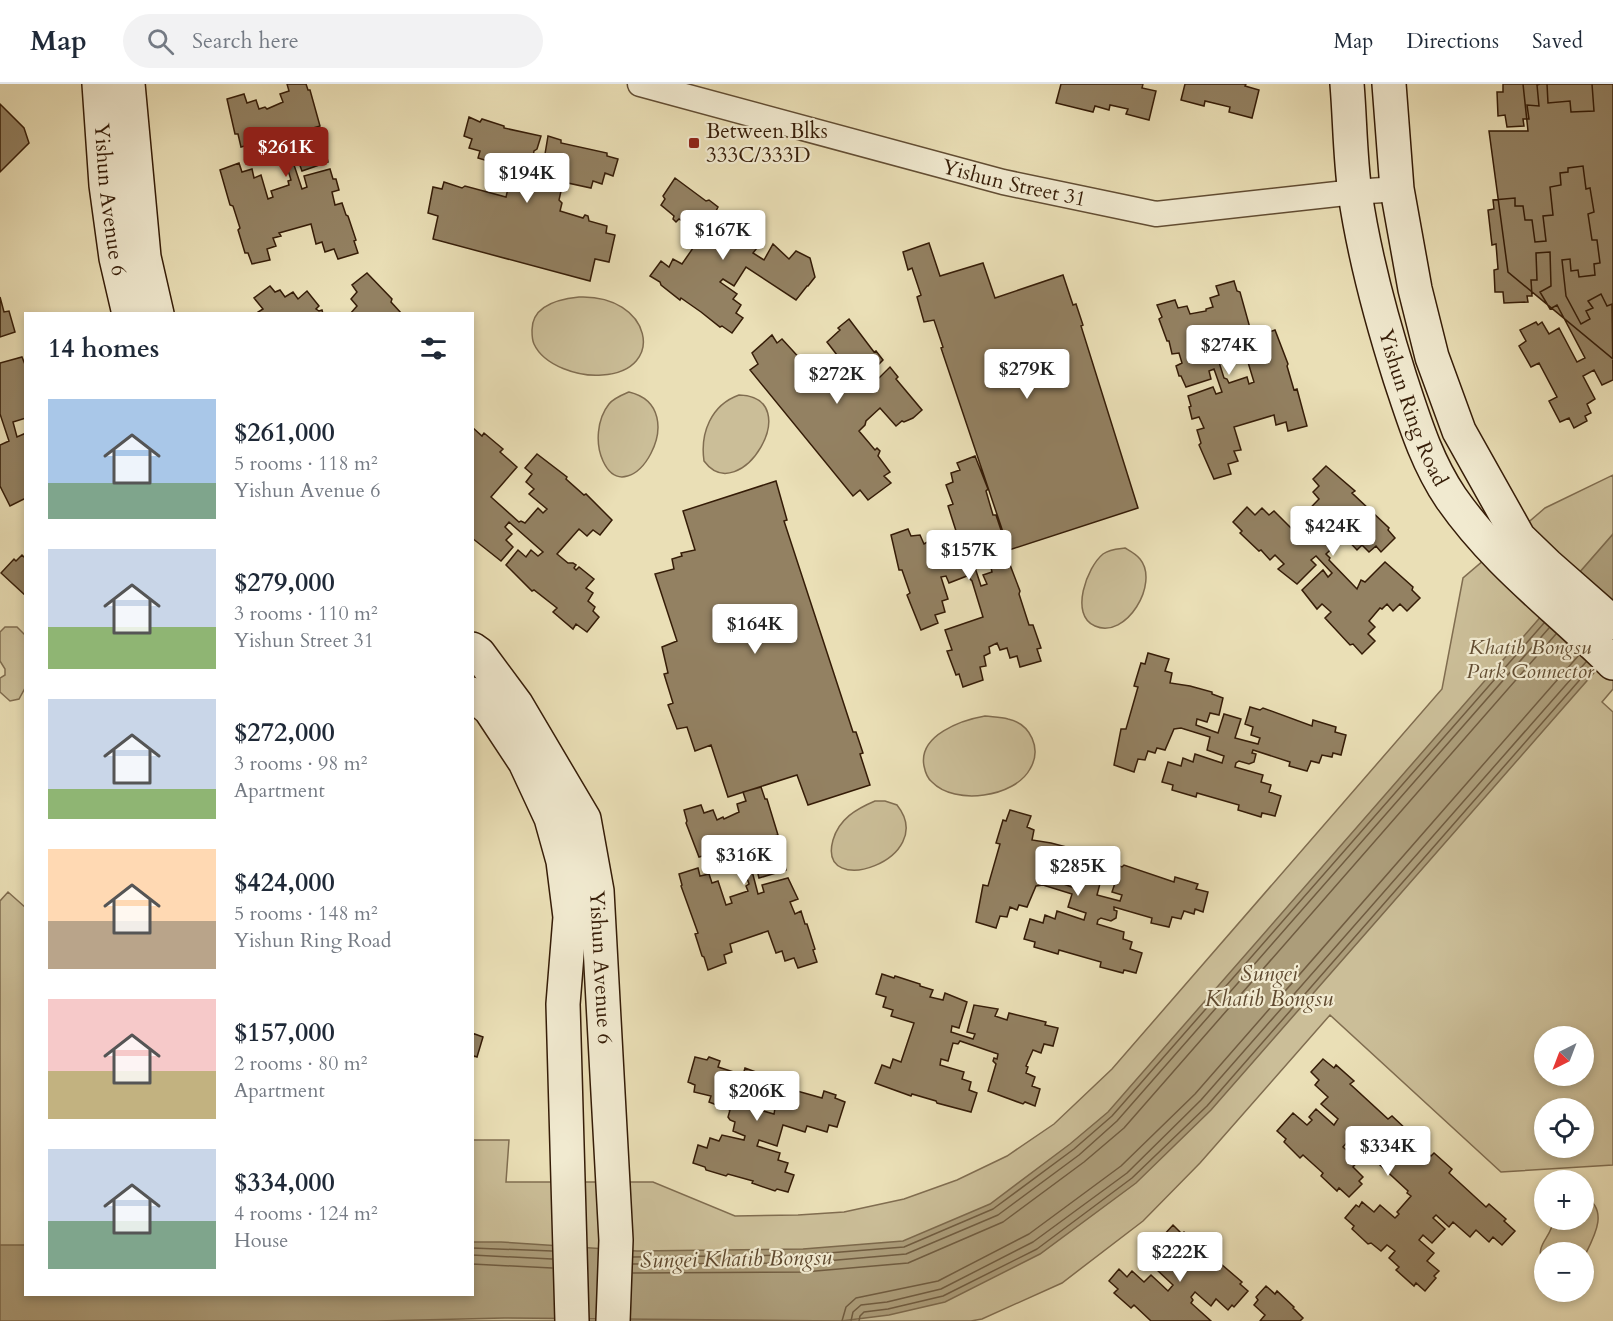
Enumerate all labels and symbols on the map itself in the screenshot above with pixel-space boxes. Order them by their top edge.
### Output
place label: Between Blks 333C/333D [706,117,828,170]
street label: Yishun Avenue 6 [87,122,134,279]
pin: $261K [244,127,328,178]
marker: Between Blks 333C/333D [687,136,701,150]
street label: Yishun Street 31 [939,152,1089,214]
pin: $194K [485,153,569,204]
pin: $167K [681,210,765,261]
pin: $274K [1187,325,1271,376]
street label: Yishun Ring Road [1371,326,1455,492]
pin: $279K [985,349,1069,400]
pin: $272K [795,354,879,405]
pin: $424K [1291,506,1375,557]
pin: $157K [927,530,1011,581]
pin: $164K [713,604,797,655]
park label: Khatib Bongsu Park Connector [1466,633,1595,686]
pin: $316K [702,835,786,886]
pin: $285K [1036,846,1120,897]
street label: Yishun Avenue 6 [582,890,619,1045]
water label: Sungei Khatib Bongsu [1205,959,1333,1014]
north arrow [1534,1026,1594,1086]
pin: $206K [715,1071,799,1122]
pin: $334K [1346,1126,1430,1177]
pin: $222K [1138,1232,1222,1283]
water label: Sungei Khatib Bongsu [640,1242,832,1276]

